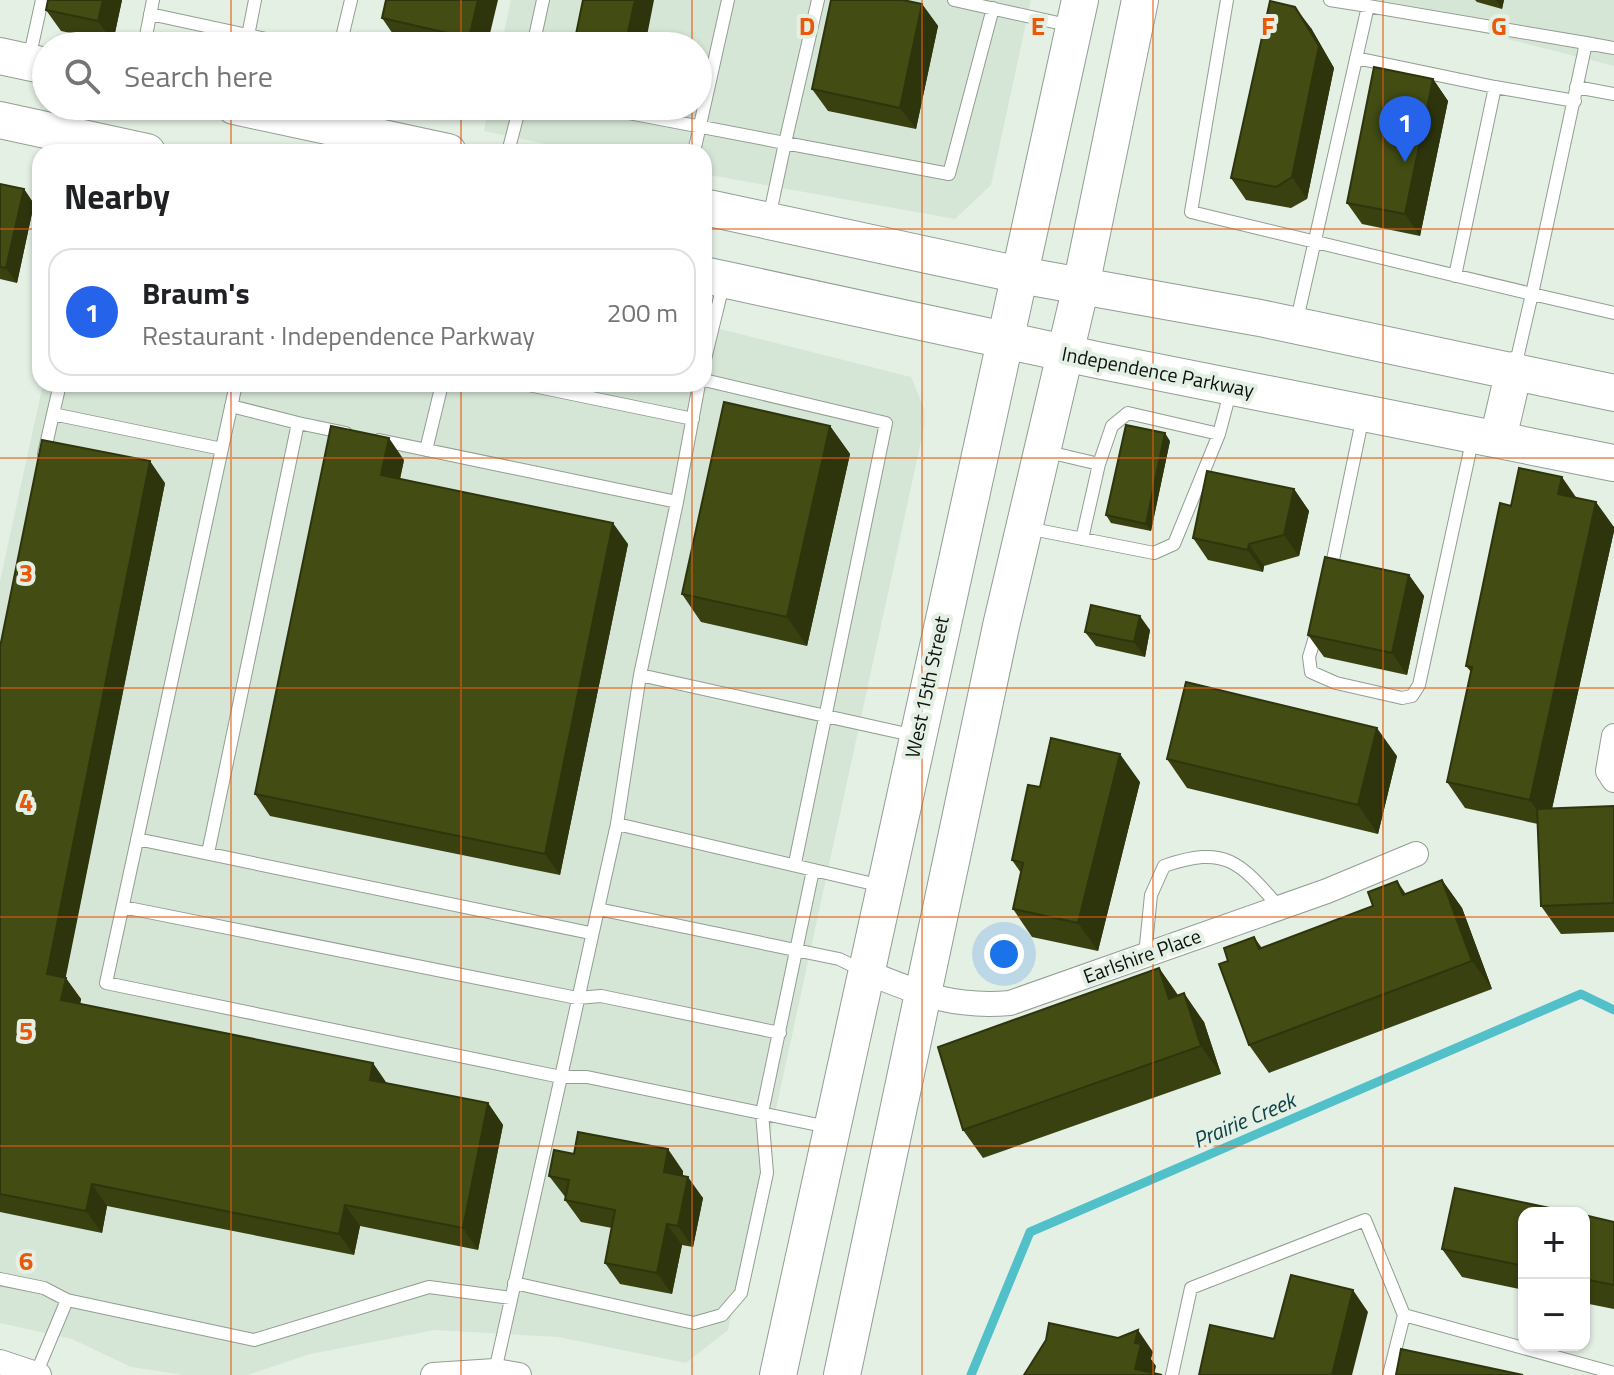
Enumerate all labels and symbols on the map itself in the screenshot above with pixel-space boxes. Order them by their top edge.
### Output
text: D [799,6,815,45]
text: E [1031,6,1045,45]
text: F [1261,6,1275,45]
text: G [1491,6,1507,45]
pin: 1 [1379,96,1431,162]
street label: Independence Parkway [1059,338,1257,405]
text: 3 [19,553,33,592]
street label: West 15th Street [896,613,957,761]
text: 4 [19,782,33,821]
street label: Earlshire Place [1079,920,1205,991]
your location [984,934,1024,974]
text: 5 [19,1011,33,1050]
water label: Prairie Creek [1187,1082,1303,1157]
text: 6 [19,1241,33,1280]

